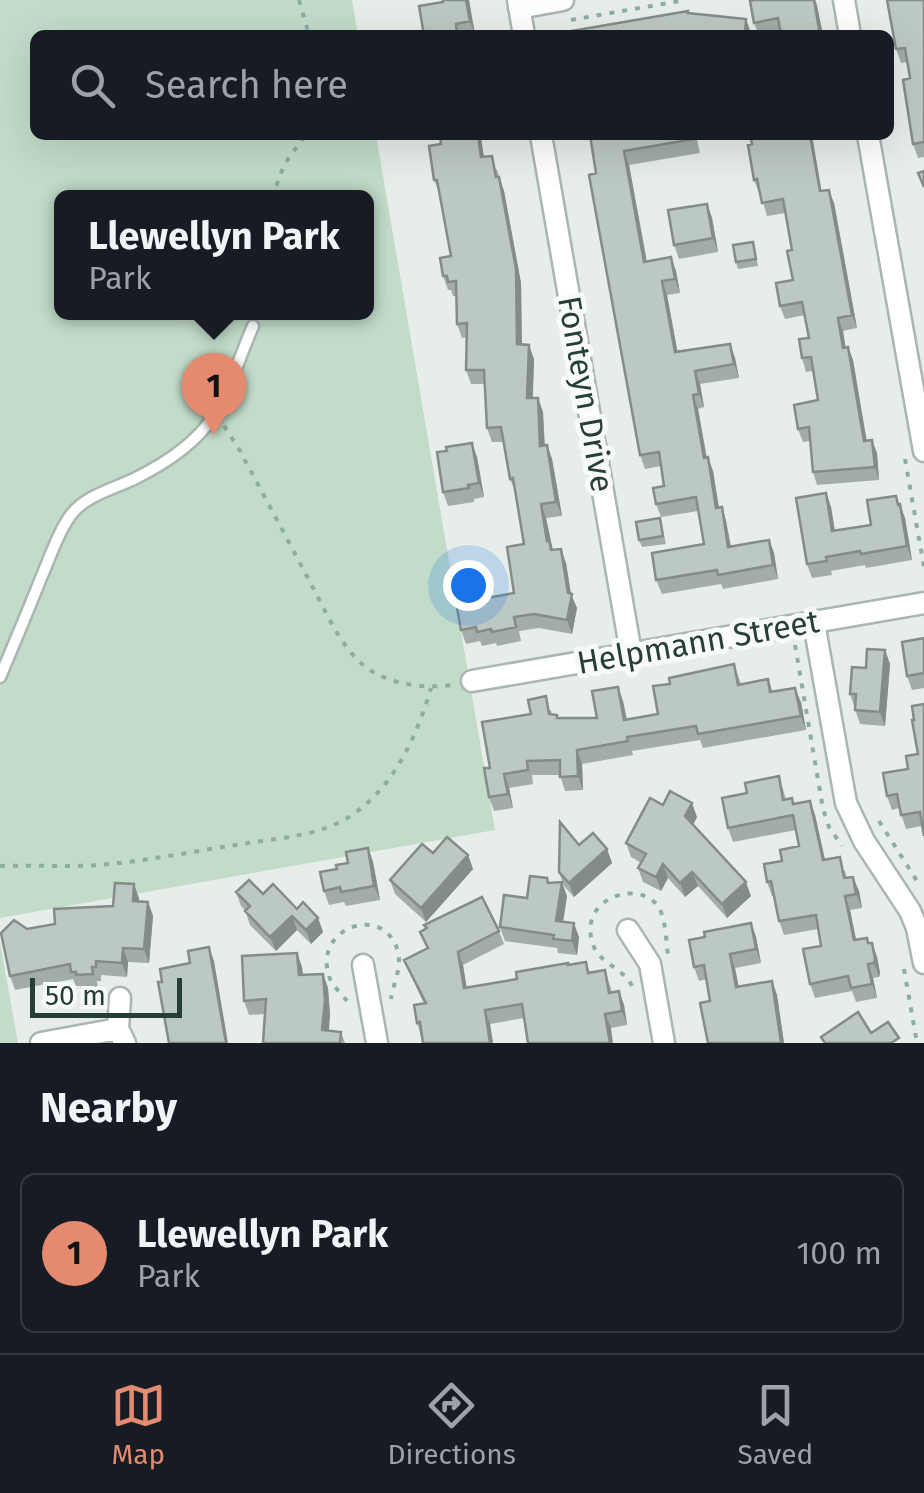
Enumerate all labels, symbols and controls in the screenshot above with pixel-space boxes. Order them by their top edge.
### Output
search box [30,30,894,140]
icon: search [65,58,120,113]
text: Search here [145,62,348,108]
popup [54,190,374,320]
text: Llewellyn Park [88,213,340,259]
text: Park [88,259,151,297]
street label: Fonteyn Drive [550,293,622,495]
pin: 1 [182,352,246,435]
your location [443,560,494,611]
street label: Helpmann Street [574,602,822,682]
scale bar [30,973,182,1018]
text: 50 m [45,979,106,1012]
text: Nearby [40,1083,177,1133]
text: Llewellyn Park [137,1211,388,1257]
text: 1 [67,1234,82,1272]
text: 100 m [797,1234,882,1272]
text: Park [137,1257,200,1295]
tab: Map [111,1378,166,1471]
tab: Directions [387,1378,516,1471]
tab: Saved [737,1378,813,1471]

